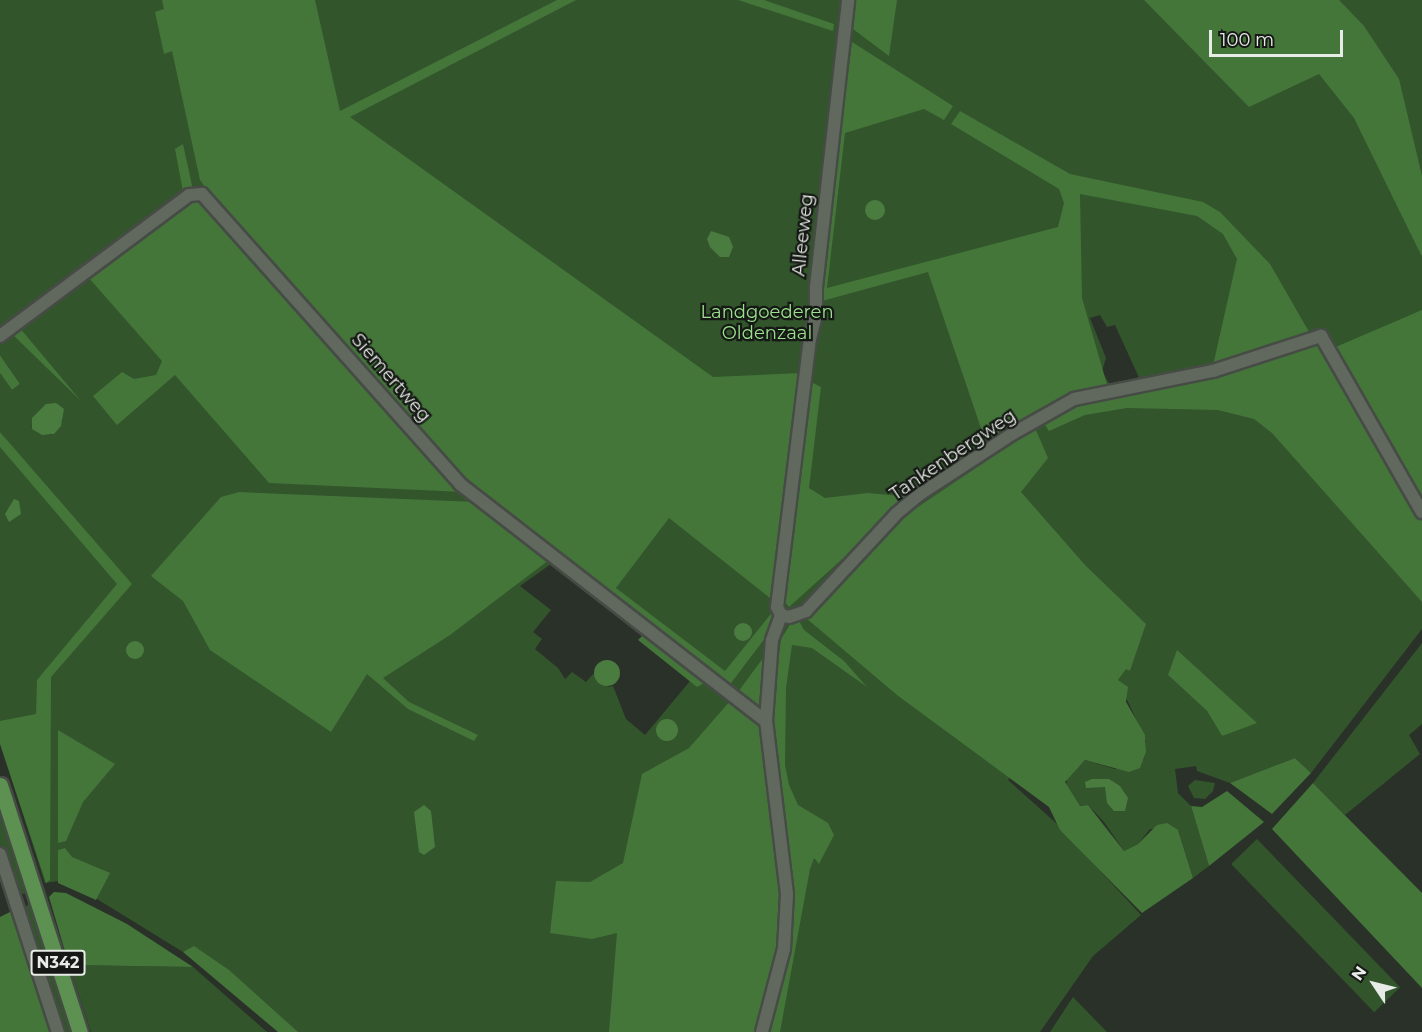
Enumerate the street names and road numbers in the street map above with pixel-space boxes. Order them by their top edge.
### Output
street label: Alleeweg [788,193,818,277]
street label: Siemertweg [347,329,435,427]
street label: Tankenbergweg [886,405,1020,505]
road number: N342 [29,950,86,976]

